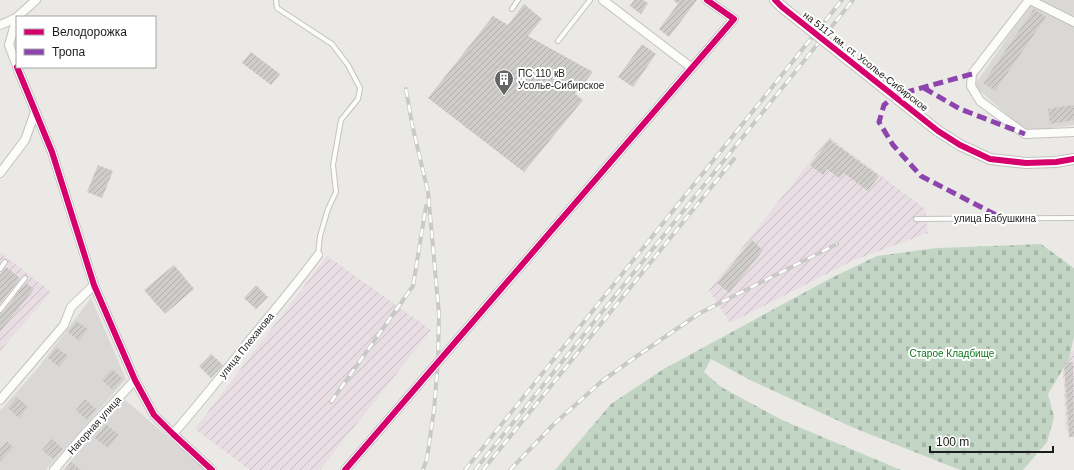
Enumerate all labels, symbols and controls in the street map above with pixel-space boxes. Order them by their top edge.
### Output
street label: на 5117 км. ст. Усолье-Сибирское [801,9,931,114]
legend [16,16,156,68]
text: Велодорожка [52,25,127,39]
text: Тропа [52,45,86,59]
building icon: ПС 110 кВ Усолье-Сибирское [493,68,515,96]
place label: ПС 110 кВ Усолье-Сибирское [518,68,605,91]
street label: улица Бабушкина [954,213,1036,224]
street label: улица Плеханова [217,310,276,380]
park label: Старое Кладбище [910,348,995,359]
street label: Нагорная улица [65,394,124,457]
scale bar [930,428,1053,454]
text: 100 m [936,435,969,449]

